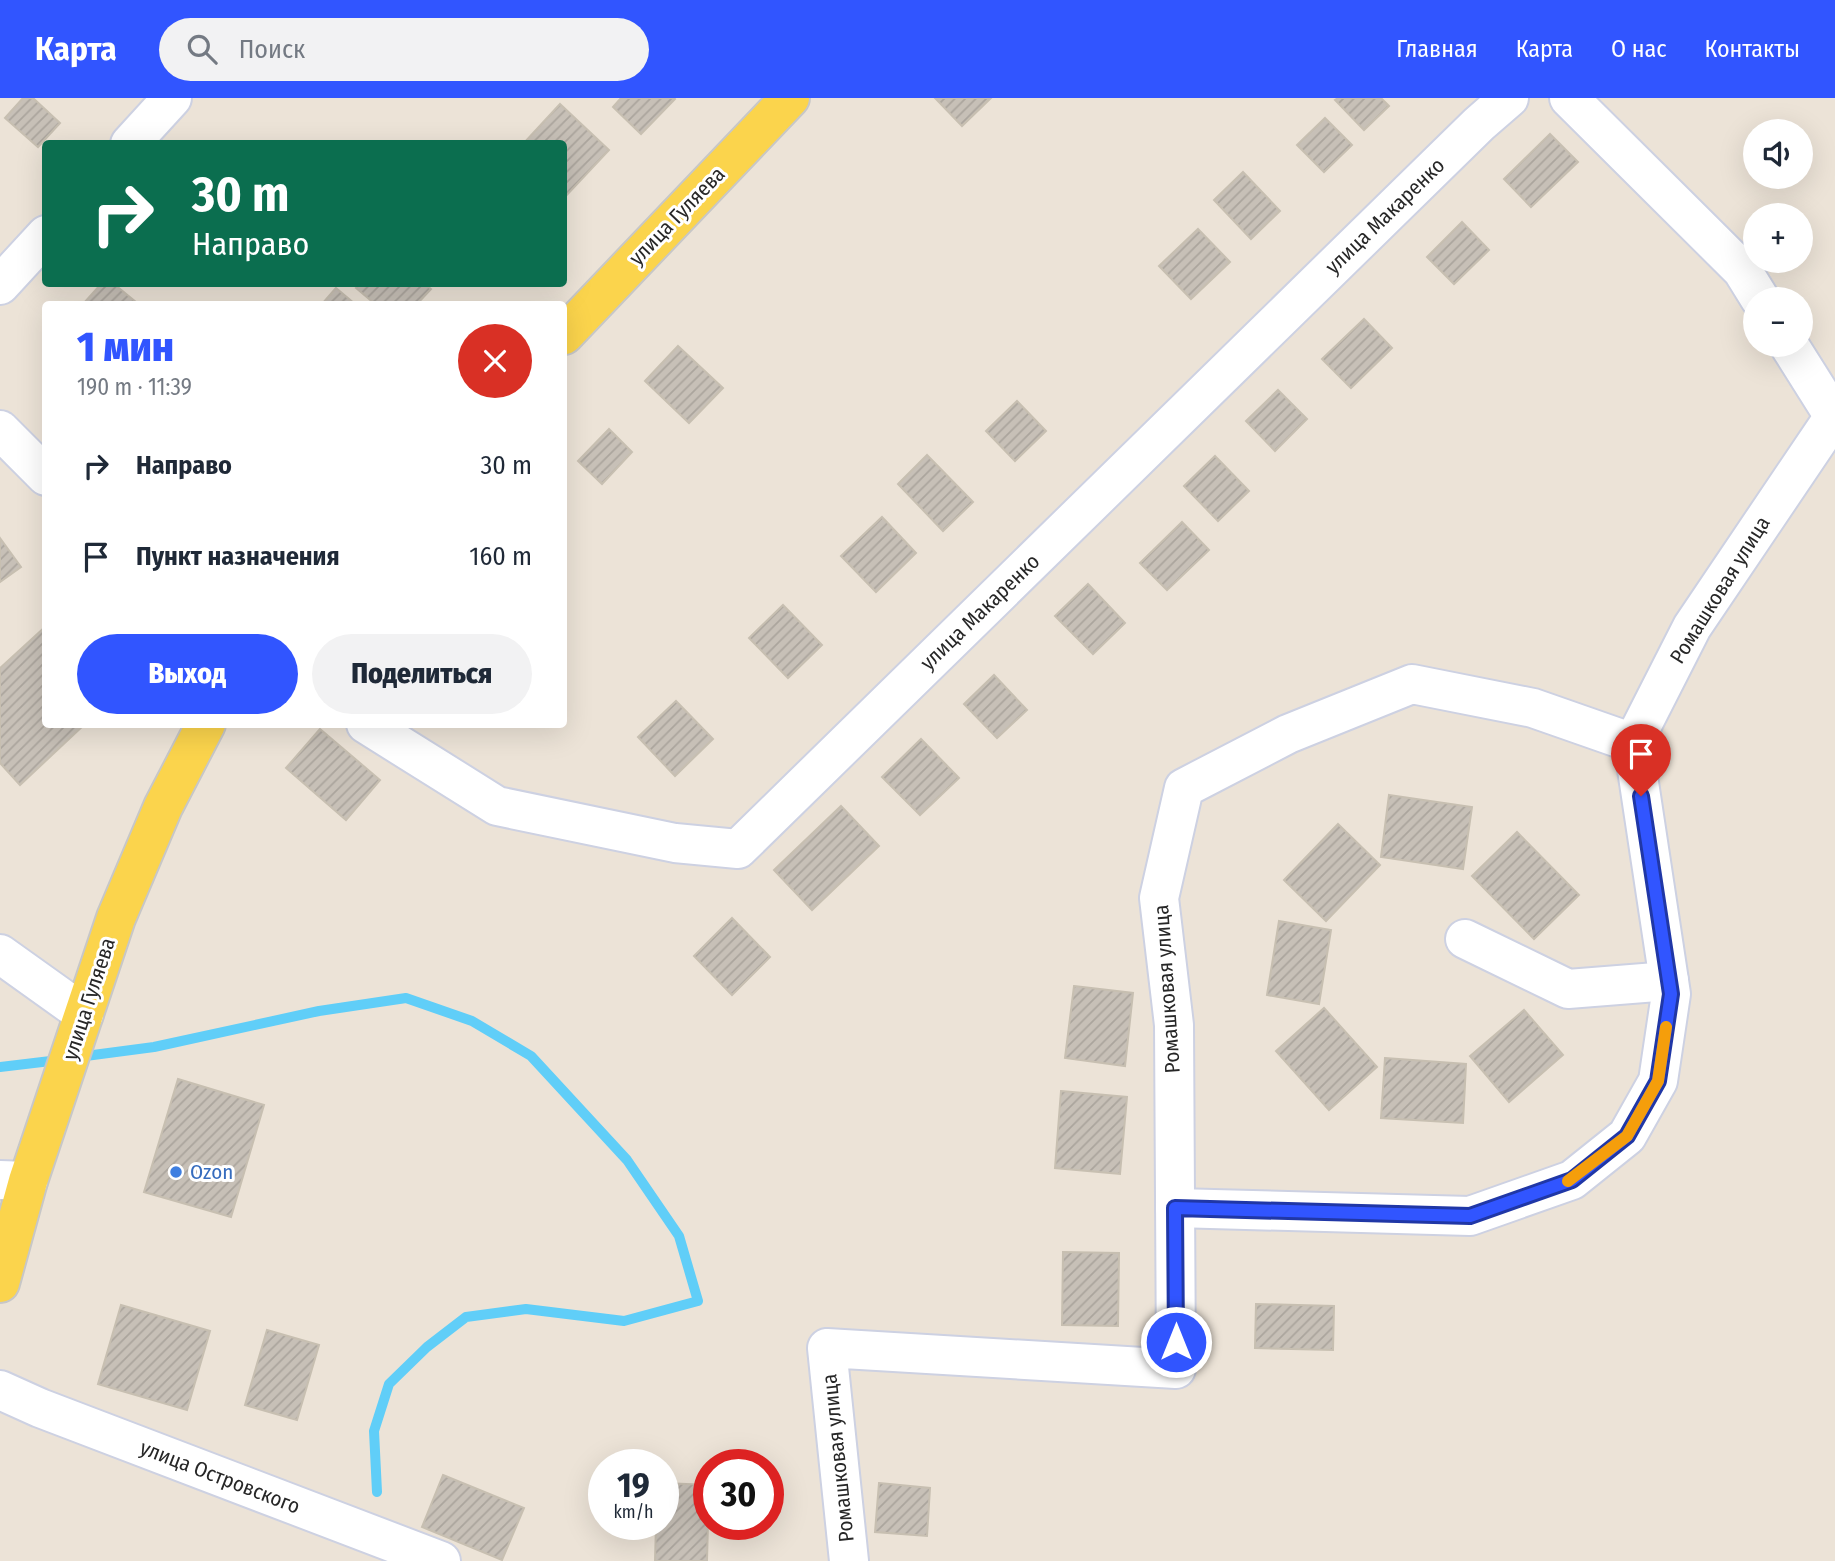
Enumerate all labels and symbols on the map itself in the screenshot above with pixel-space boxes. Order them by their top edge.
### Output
street label: улица Макаренко [1320,152,1450,280]
street label: улица Гуляева [624,161,730,271]
street label: Ромашковая улица [1664,512,1776,668]
street label: улица Макаренко [915,548,1045,676]
pin [1611,724,1671,796]
street label: Ромашковая улица [1148,904,1186,1074]
street label: улица Гуляева [57,935,121,1063]
place label: Ozon [190,1159,233,1185]
marker: Ozon [168,1164,184,1180]
position arrow [1139,1305,1213,1379]
street label: Ромашковая улица [816,1373,860,1543]
street label: улица Островского [136,1435,304,1519]
speed limit sign: 30 [693,1449,784,1540]

